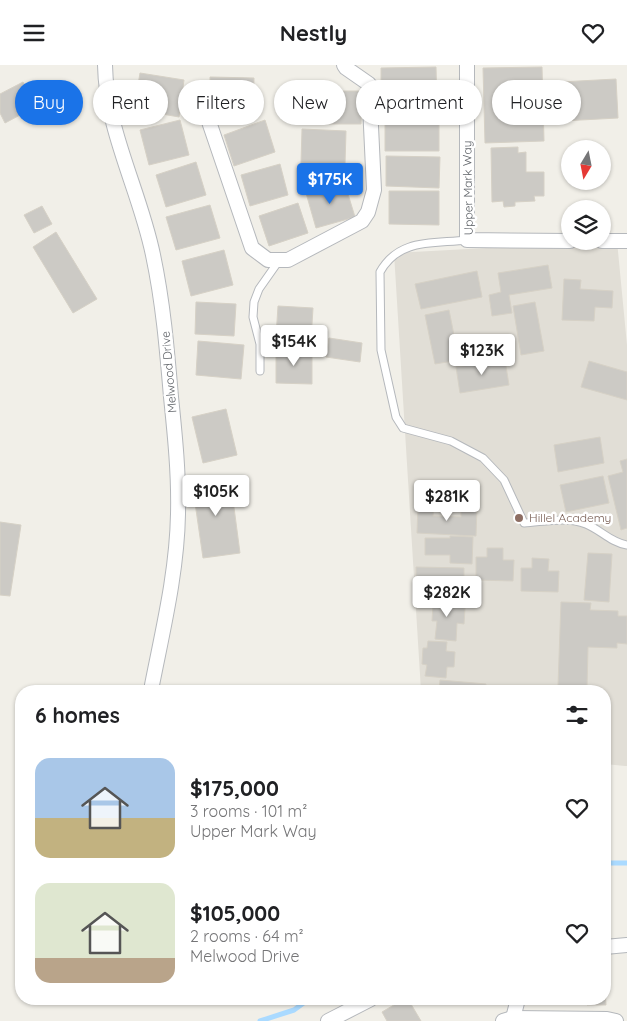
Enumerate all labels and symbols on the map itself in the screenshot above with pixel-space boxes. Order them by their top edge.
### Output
street label: Upper Mark Way [459,140,476,236]
north arrow [561,140,611,190]
pin: $175K [295,163,365,205]
pin: $154K [259,325,329,367]
street label: Melwood Drive [157,330,180,414]
pin: $123K [447,333,517,376]
pin: $105K [181,475,251,517]
pin: $281K [412,479,482,522]
place label: Hillel Academy [529,510,611,525]
marker: Hillel Academy [513,512,525,524]
pin: $282K [412,575,482,618]

